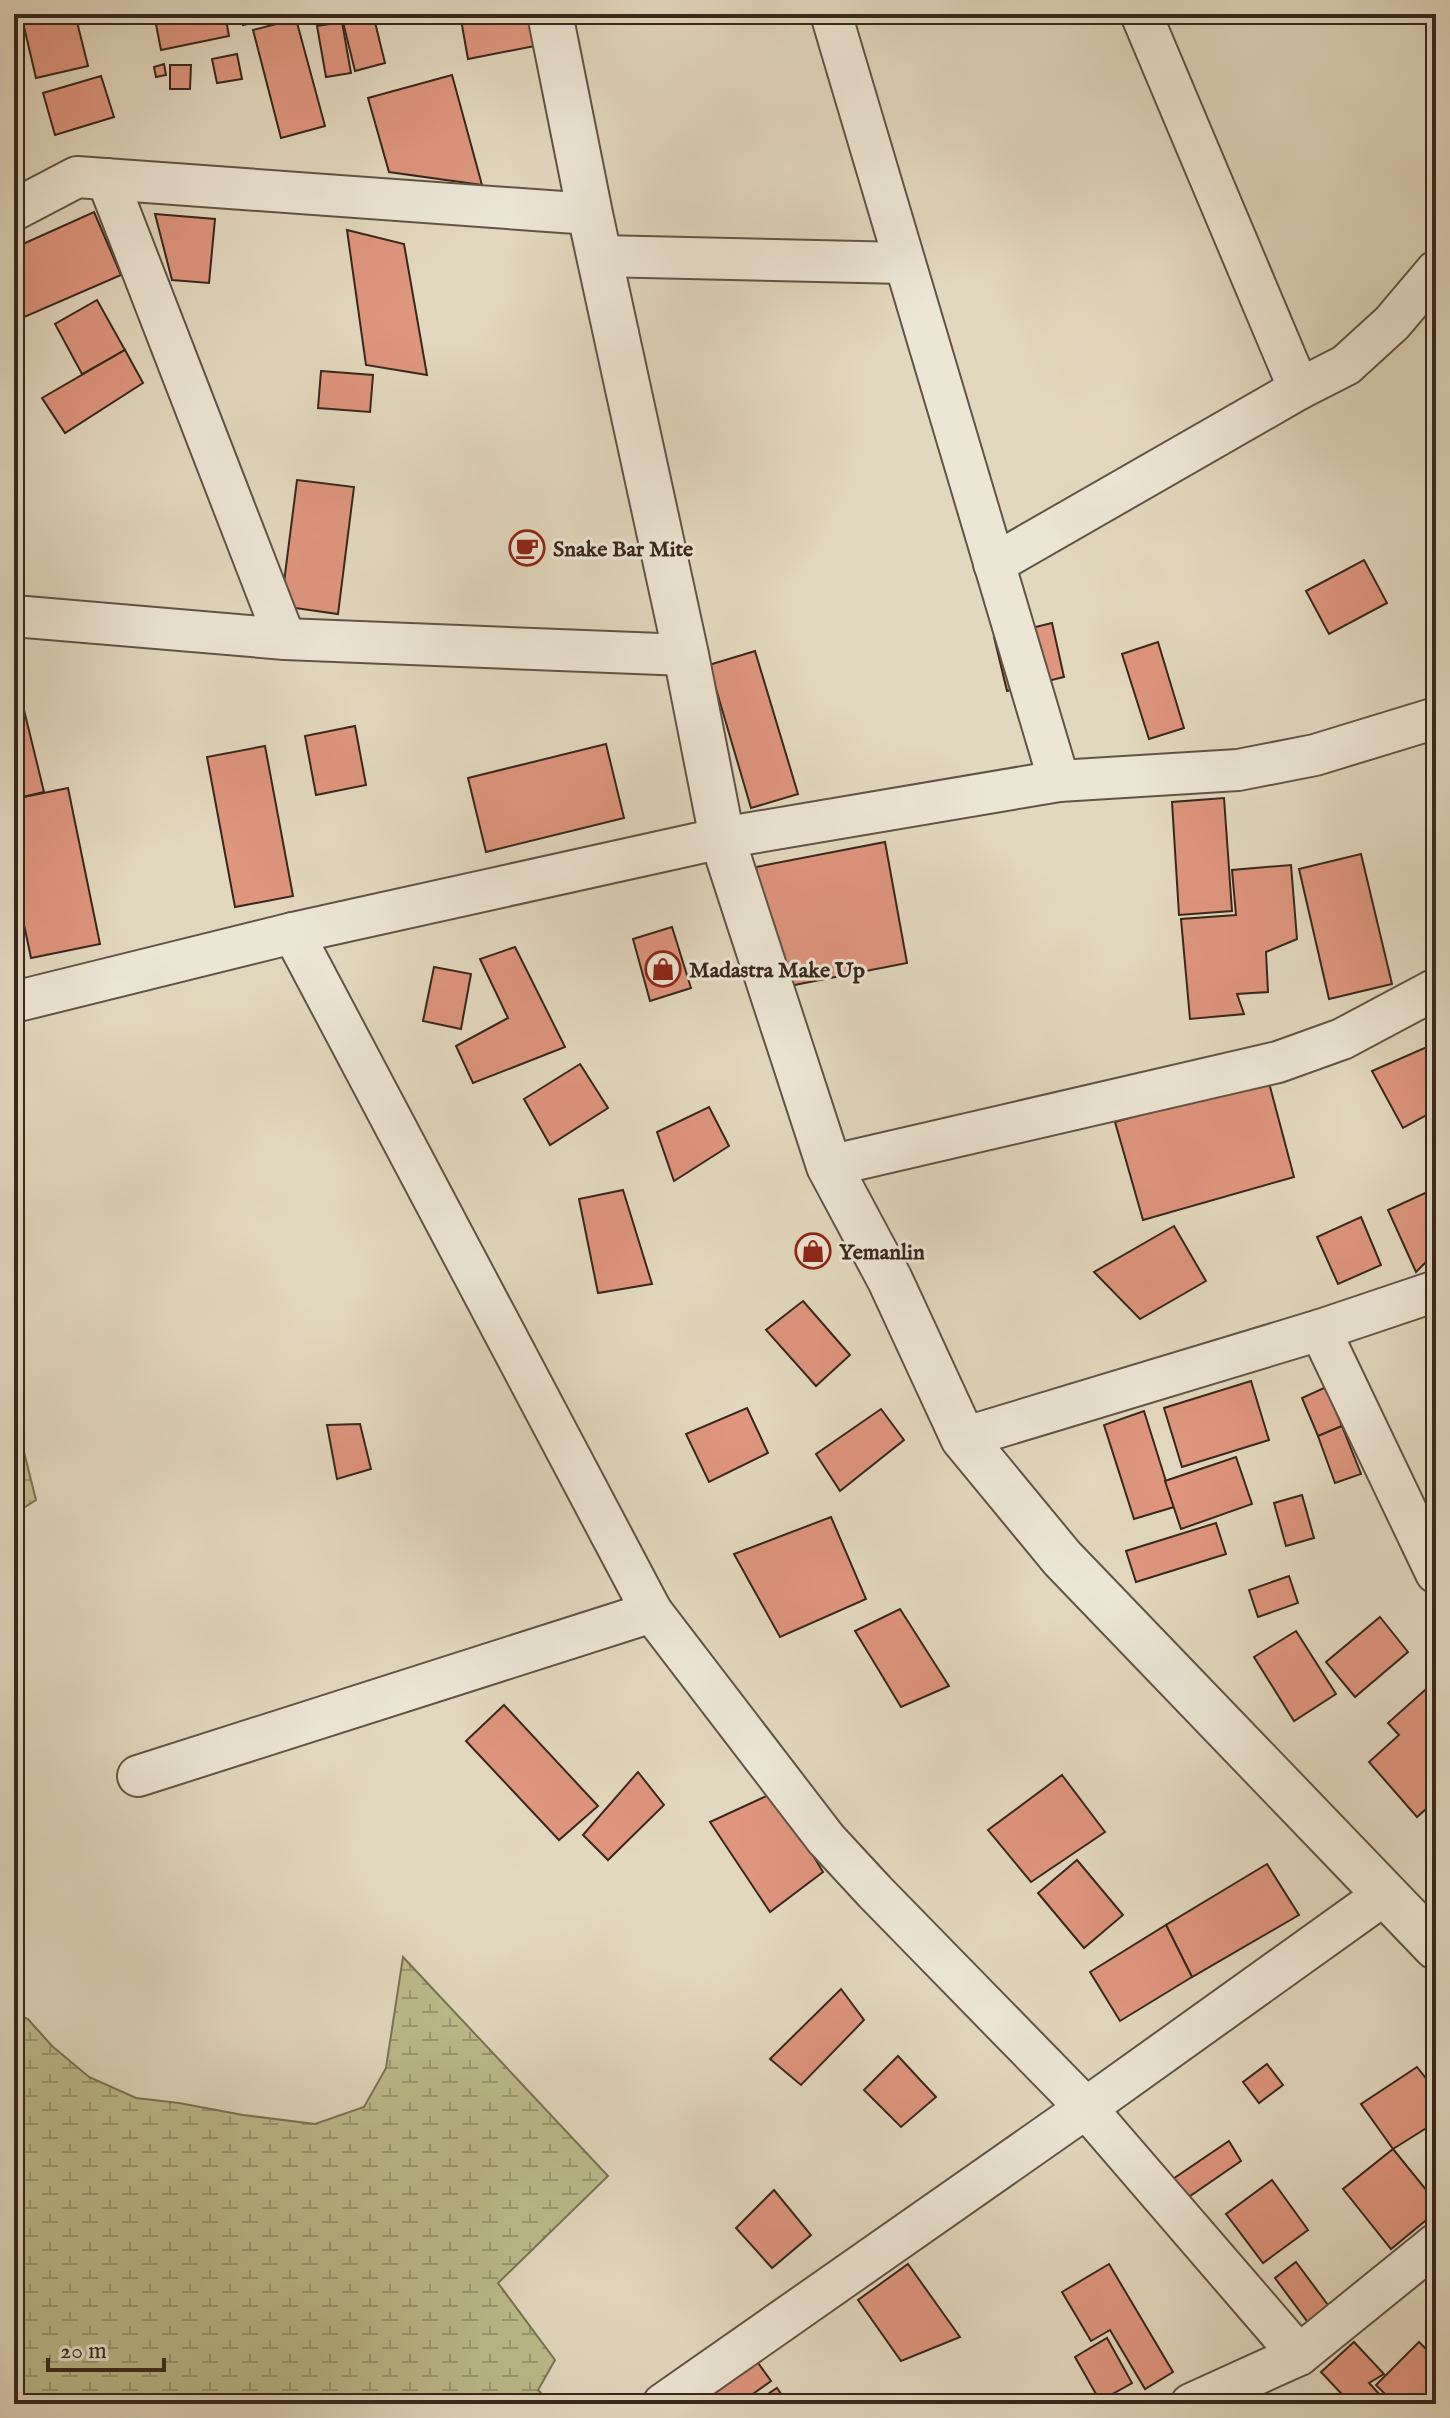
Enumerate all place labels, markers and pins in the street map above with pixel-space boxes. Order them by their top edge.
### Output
cafe icon: Snake Bar Mite [508,529,546,567]
place label: Snake Bar Mite [553,536,693,564]
shop icon: Madastra Make Up [644,950,682,988]
place label: Madastra Make Up [689,957,865,985]
shop icon: Yemanlin [794,1232,832,1270]
place label: Yemanlin [839,1239,925,1267]

